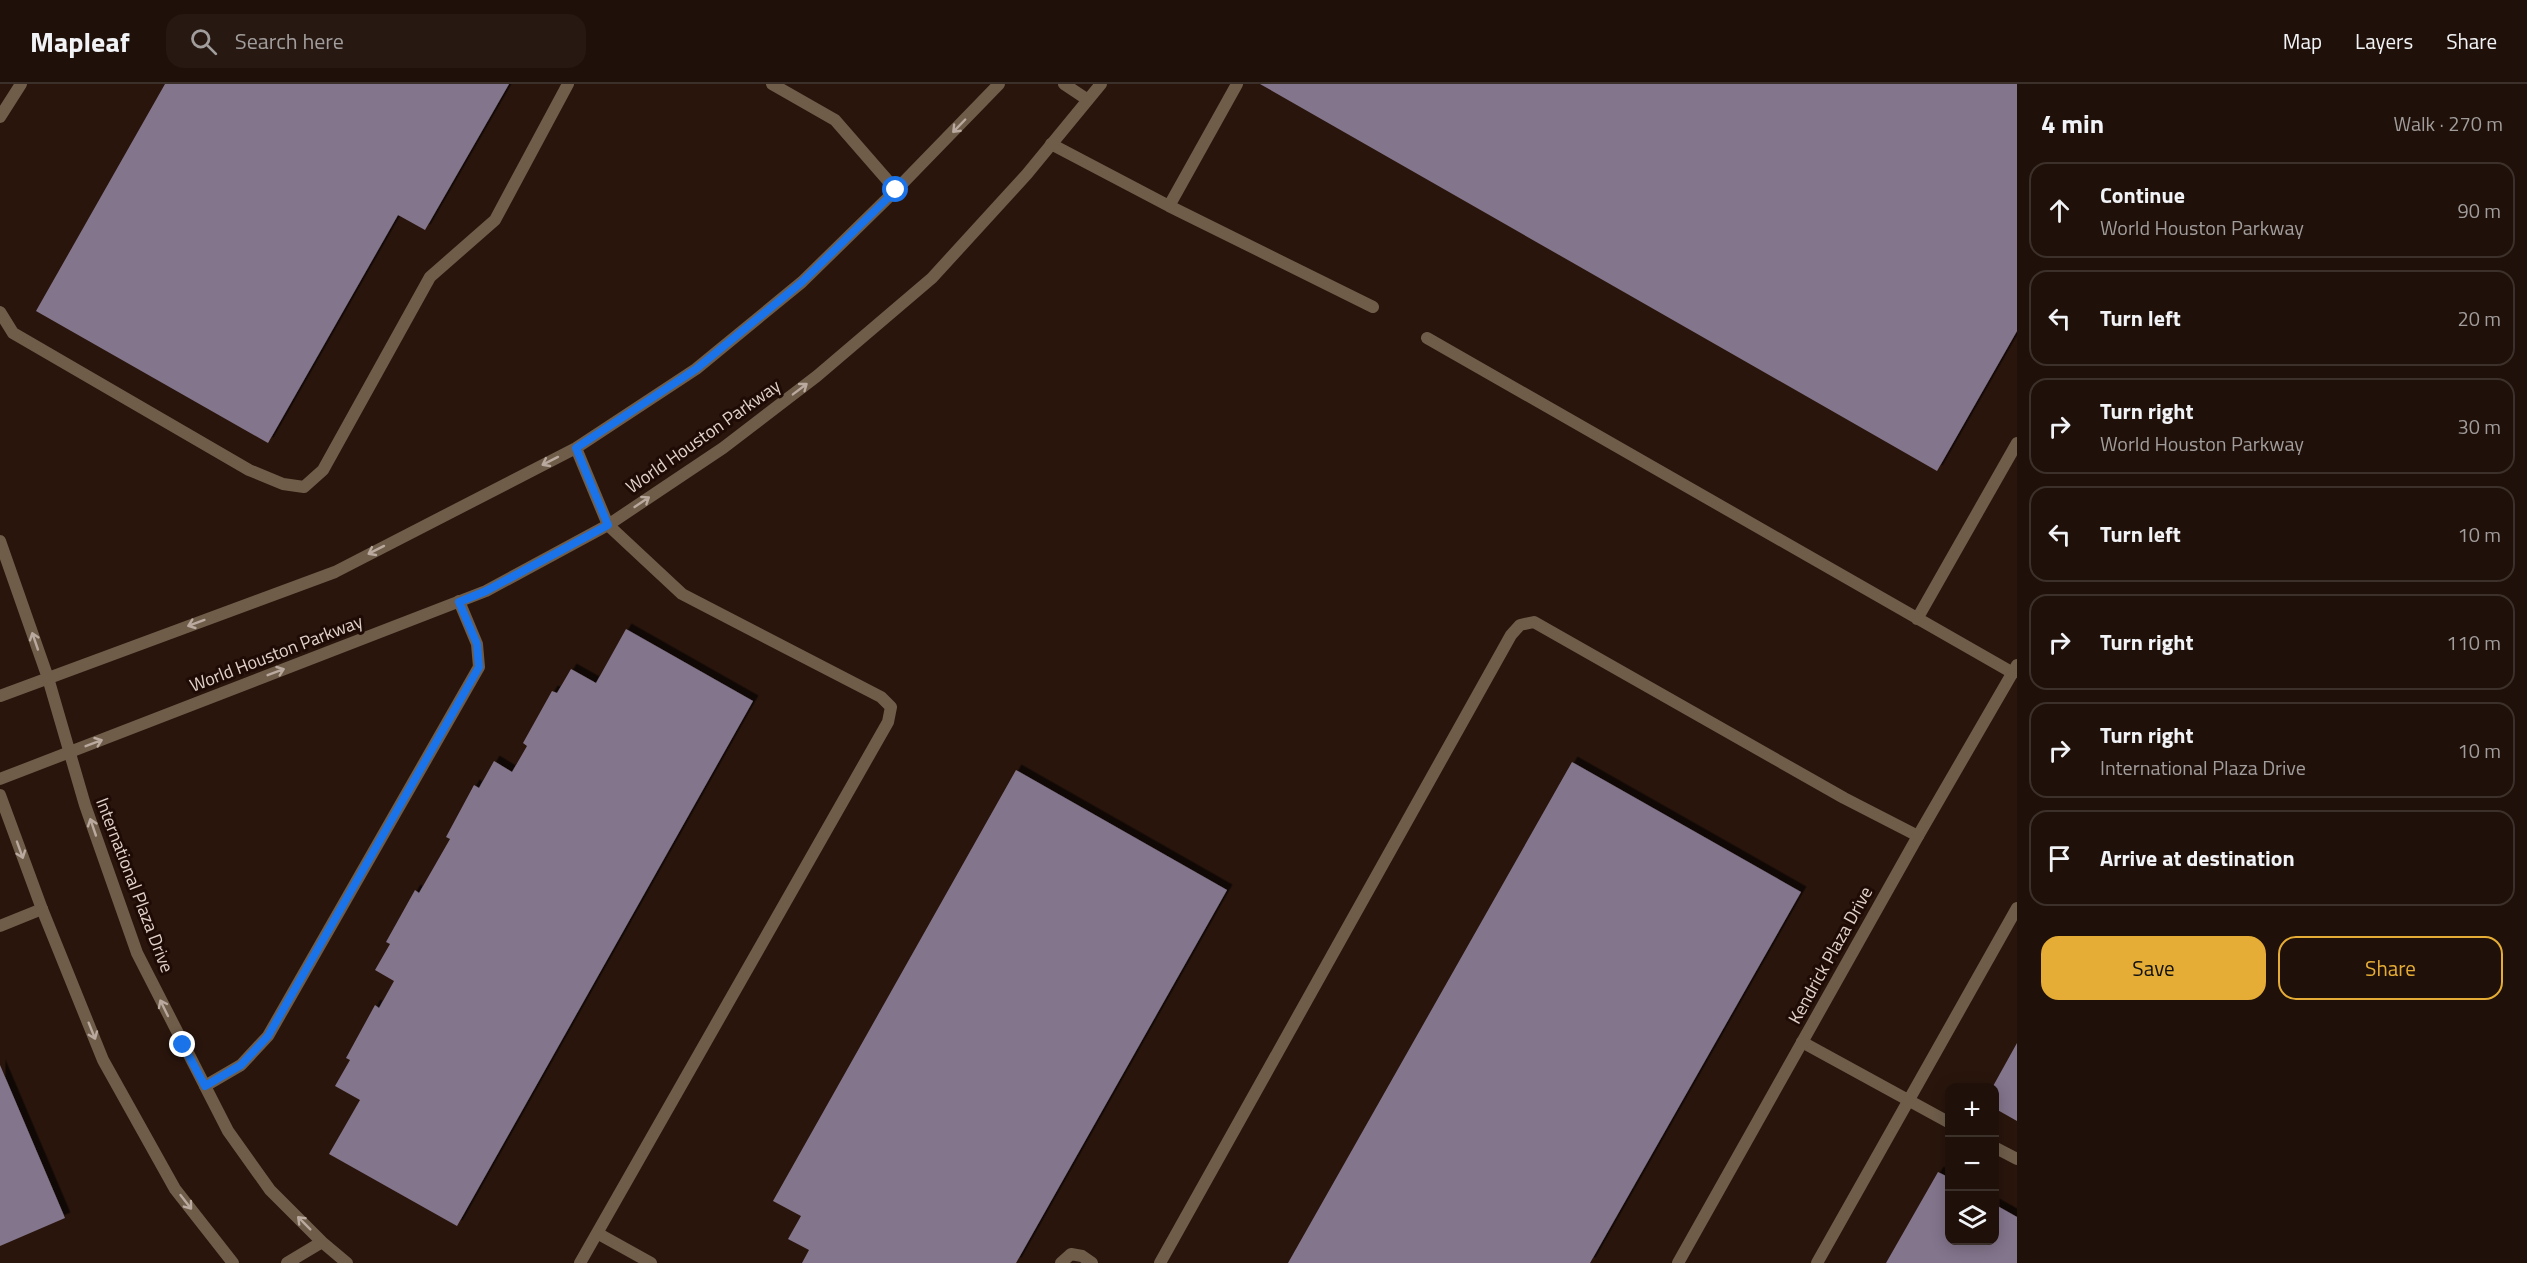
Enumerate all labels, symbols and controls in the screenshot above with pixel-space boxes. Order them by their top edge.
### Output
search box [166,14,586,68]
text: Mapleaf [30,20,130,63]
text: Search here [235,24,344,58]
icon: search [187,25,220,58]
text: Map [2283,25,2322,57]
text: Layers [2355,25,2413,57]
text: Share [2446,25,2497,57]
text: 4 min [2041,104,2104,143]
text: Walk · 270 m [2394,108,2503,139]
one-way arrow [952,118,966,133]
route start [882,176,908,202]
text: Continue [2100,178,2185,212]
icon: ahead [2043,194,2076,227]
text: 90 m [2457,195,2501,226]
text: World Houston Parkway [2100,212,2304,243]
text: Turn left [2100,301,2181,335]
icon: left [2043,302,2076,335]
text: 20 m [2457,303,2501,334]
street label: World Houston Parkway [620,372,786,500]
one-way arrow [792,382,808,395]
text: Turn right [2100,394,2194,428]
icon: right [2043,410,2076,443]
text: 30 m [2457,411,2501,442]
text: World Houston Parkway [2100,428,2304,459]
one-way arrow [542,455,559,467]
one-way arrow [633,496,649,508]
text: Turn left [2100,517,2181,551]
icon: left [2043,518,2076,551]
text: 10 m [2457,519,2501,550]
one-way arrow [368,545,386,556]
street label: World Houston Parkway [185,607,367,699]
one-way arrow [187,619,206,630]
text: Turn right [2100,625,2194,659]
icon: right [2043,626,2076,659]
text: 110 m [2446,627,2501,658]
one-way arrow [29,632,40,651]
one-way arrow [266,666,284,677]
text: Turn right [2100,718,2194,752]
icon: right [2043,734,2076,767]
text: 10 m [2457,735,2501,766]
one-way arrow [84,736,103,747]
text: International Plaza Drive [2100,752,2306,783]
street label: International Plaza Drive [89,794,181,976]
one-way arrow [86,818,97,837]
one-way arrow [16,840,27,859]
text: Arrive at destination [2100,841,2295,875]
icon: arrive [2043,842,2076,875]
street label: Kendrick Plaza Drive [1781,881,1879,1029]
button: Save [2041,936,2266,1000]
button: Share [2278,936,2503,1000]
one-way arrow [158,1000,170,1018]
one-way arrow [87,1022,98,1040]
route end [169,1031,195,1057]
map controls [1945,1083,1999,1245]
button: + [1945,1083,1999,1137]
button: − [1945,1137,1999,1191]
button: layers [1945,1191,1999,1245]
one-way arrow [179,1194,192,1210]
one-way arrow [296,1216,311,1231]

